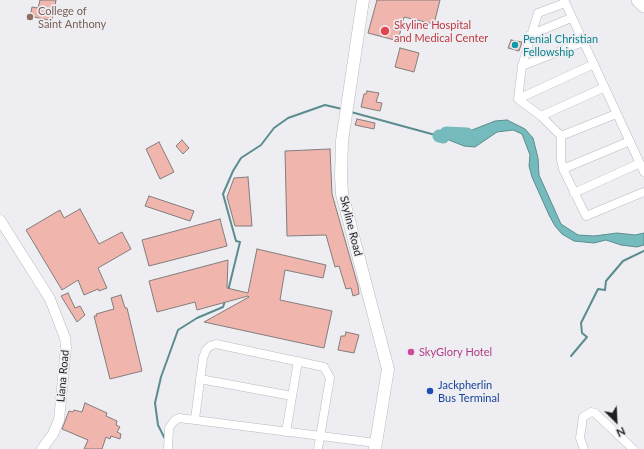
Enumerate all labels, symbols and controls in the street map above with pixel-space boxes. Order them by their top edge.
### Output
place label: College of Saint Anthony [38,4,106,30]
marker: College of Saint Anthony [25,12,35,22]
place label: Skyline Hospital and Medical Center [394,18,488,44]
marker: Skyline Hospital and Medical Center [379,25,391,37]
place label: Penial Christian Fellowship [523,32,598,58]
marker: Penial Christian Fellowship [510,40,520,50]
street label: Skyline Road [337,195,365,257]
place label: SkyGlory Hotel [419,345,492,359]
marker: SkyGlory Hotel [406,347,416,357]
street label: Liana Road [54,349,72,403]
place label: Jackpherlin Bus Terminal [438,378,500,404]
marker: Jackpherlin Bus Terminal [425,386,435,396]
north arrow [596,401,636,441]
text: N [615,425,628,440]

